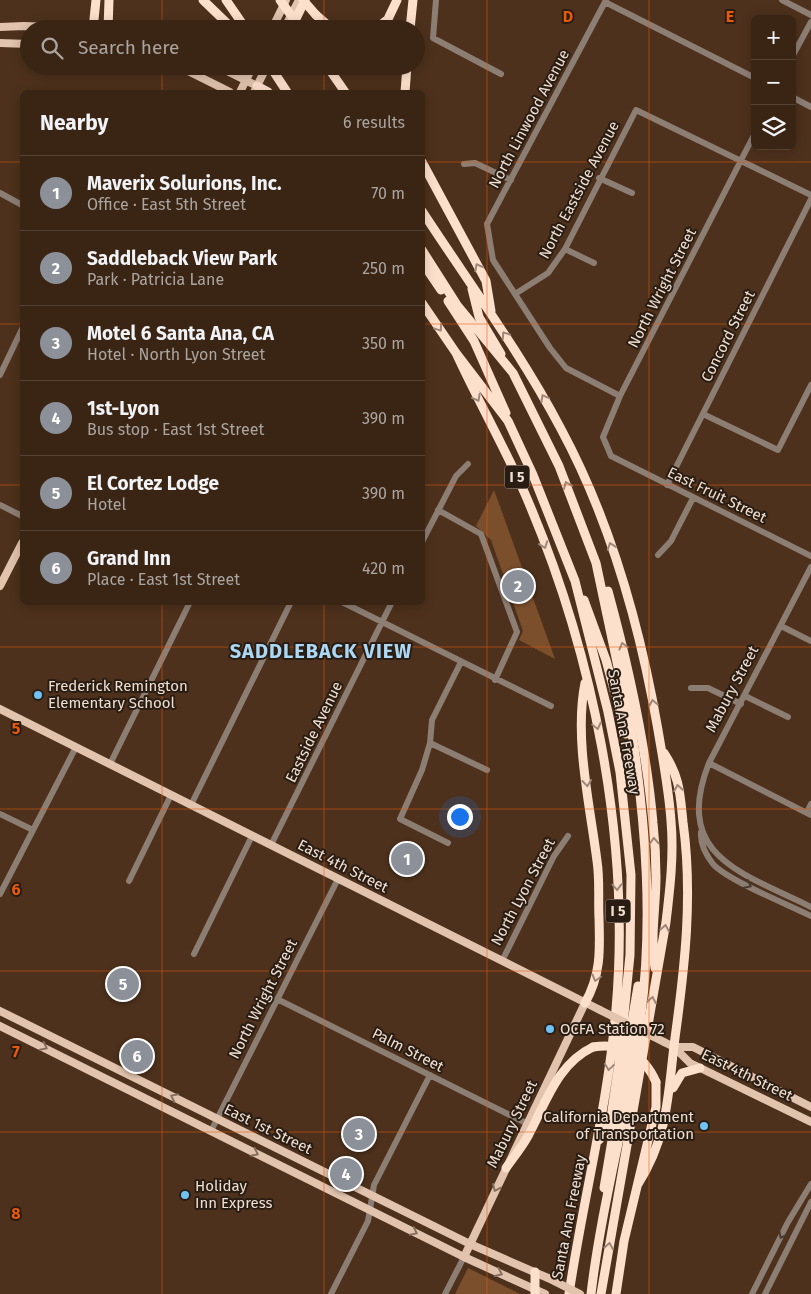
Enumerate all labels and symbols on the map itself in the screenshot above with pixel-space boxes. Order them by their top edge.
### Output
text: D [563,7,573,26]
text: E [726,7,734,26]
street label: North Linwood Avenue [485,47,573,191]
street label: North Eastside Avenue [535,118,623,262]
street label: North Wright Street [624,225,700,351]
one-way arrow [474,263,484,272]
street label: Concord Street [697,287,759,385]
one-way arrow [433,323,442,332]
one-way arrow [502,331,512,340]
one-way arrow [471,392,481,401]
one-way arrow [541,395,551,404]
street label: East Fruit Street [665,463,770,527]
road number: I 5 [504,466,530,488]
one-way arrow [563,481,573,490]
one-way arrow [538,540,549,549]
one-way arrow [607,542,617,551]
pin: 2 [502,567,534,605]
district label: SADDLEBACK VIEW [230,639,412,663]
one-way arrow [618,642,628,651]
street label: Mabury Street [702,642,763,735]
street label: Santa Ana Freeway [604,668,644,796]
place label: Frederick Remington Elementary School [48,677,188,712]
street label: Eastside Avenue [282,678,346,786]
marker: Frederick Remington Elementary School [32,689,44,701]
one-way arrow [649,698,659,707]
text: 5 [12,719,21,738]
one-way arrow [591,722,602,731]
one-way arrow [581,780,592,788]
one-way arrow [674,784,684,792]
your location [447,804,473,830]
street label: East 4th Street [295,835,392,897]
street label: North Lyon Street [487,835,559,949]
one-way arrow [649,836,660,844]
pin: 1 [391,840,423,878]
one-way arrow [743,879,752,889]
text: 6 [11,880,21,899]
one-way arrow [612,884,622,892]
road number: I 5 [606,899,630,922]
one-way arrow [659,924,670,932]
street label: North Wright Street [225,936,301,1062]
pin: 5 [107,965,139,1003]
one-way arrow [592,973,602,981]
one-way arrow [647,995,657,1004]
place label: OCFA Station 72 [560,1020,665,1038]
marker: OCFA Station 72 [544,1023,556,1035]
street label: Palm Street [369,1024,447,1076]
pin: 6 [121,1037,153,1075]
one-way arrow [38,1041,47,1051]
text: 7 [12,1042,20,1061]
street label: East 4th Street [699,1045,796,1105]
one-way arrow [604,1062,614,1071]
street label: Mabury Street [483,1077,541,1171]
one-way arrow [170,1093,179,1103]
street label: East 1st Street [221,1100,316,1158]
place label: California Department of Transportation [543,1108,695,1143]
pin: 3 [343,1115,375,1153]
marker: California Department of Transportation [698,1120,710,1132]
one-way arrow [250,1147,259,1157]
street label: Santa Ana Freeway [548,1153,590,1281]
pin: 4 [330,1155,362,1193]
place label: Holiday Inn Express [195,1177,273,1212]
one-way arrow [492,1183,502,1192]
marker: Holiday Inn Express [179,1189,191,1201]
text: 8 [11,1204,21,1223]
one-way arrow [409,1226,418,1236]
one-way arrow [778,1230,788,1239]
one-way arrow [604,1242,614,1250]
one-way arrow [494,1267,503,1277]

